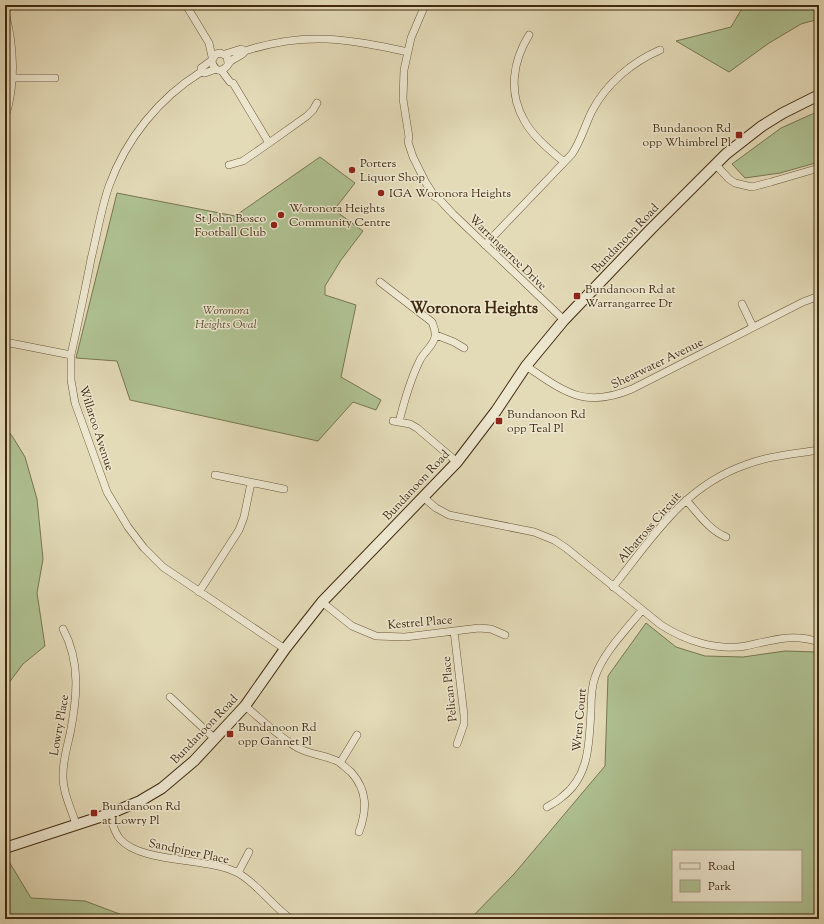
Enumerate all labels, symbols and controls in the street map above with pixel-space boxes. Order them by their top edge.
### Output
place label: Bundanoon Rd opp Whimbrel Pl [643,120,732,152]
marker: Bundanoon Rd opp Whimbrel Pl [734,130,744,140]
place label: Porters Liquor Shop [360,155,425,187]
marker: Porters Liquor Shop [347,165,357,175]
place label: IGA Woronora Heights [389,185,511,203]
marker: IGA Woronora Heights [376,188,386,198]
place label: Woronora Heights Community Centre [289,200,391,232]
street label: Bundanoon Road [588,200,664,277]
place label: St John Bosco Football Club [195,210,266,242]
marker: Woronora Heights Community Centre [276,210,286,220]
street label: Warrangarree Drive [464,211,551,295]
marker: St John Bosco Football Club [269,220,279,230]
place label: Bundanoon Rd at Warrangarree Dr [585,281,676,313]
marker: Bundanoon Rd at Warrangarree Dr [572,291,582,301]
district label: Woronora Heights [410,298,538,321]
park label: Woronora Heights Oval [195,302,257,334]
street label: Shearwater Avenue [608,334,707,394]
street label: Willaroo Avenue [74,384,118,473]
place label: Bundanoon Rd opp Teal Pl [507,406,586,438]
marker: Bundanoon Rd opp Teal Pl [494,416,504,426]
street label: Bundanoon Road [379,446,454,525]
street label: Albatross Circuit [614,488,686,567]
street label: Kestrel Place [387,611,454,635]
street label: Pelican Place [438,655,462,722]
street label: Wren Court [568,688,592,753]
street label: Bundanoon Road [167,691,243,768]
street label: Lowry Place [46,693,74,757]
place label: Bundanoon Rd opp Gannet Pl [238,719,317,751]
marker: Bundanoon Rd opp Gannet Pl [225,729,235,739]
place label: Bundanoon Rd at Lowry Pl [102,798,181,830]
marker: Bundanoon Rd at Lowry Pl [89,808,99,818]
street label: Sandpiper Place [147,835,231,869]
legend [672,850,802,902]
text: Road [708,858,735,876]
text: Park [708,878,731,896]

